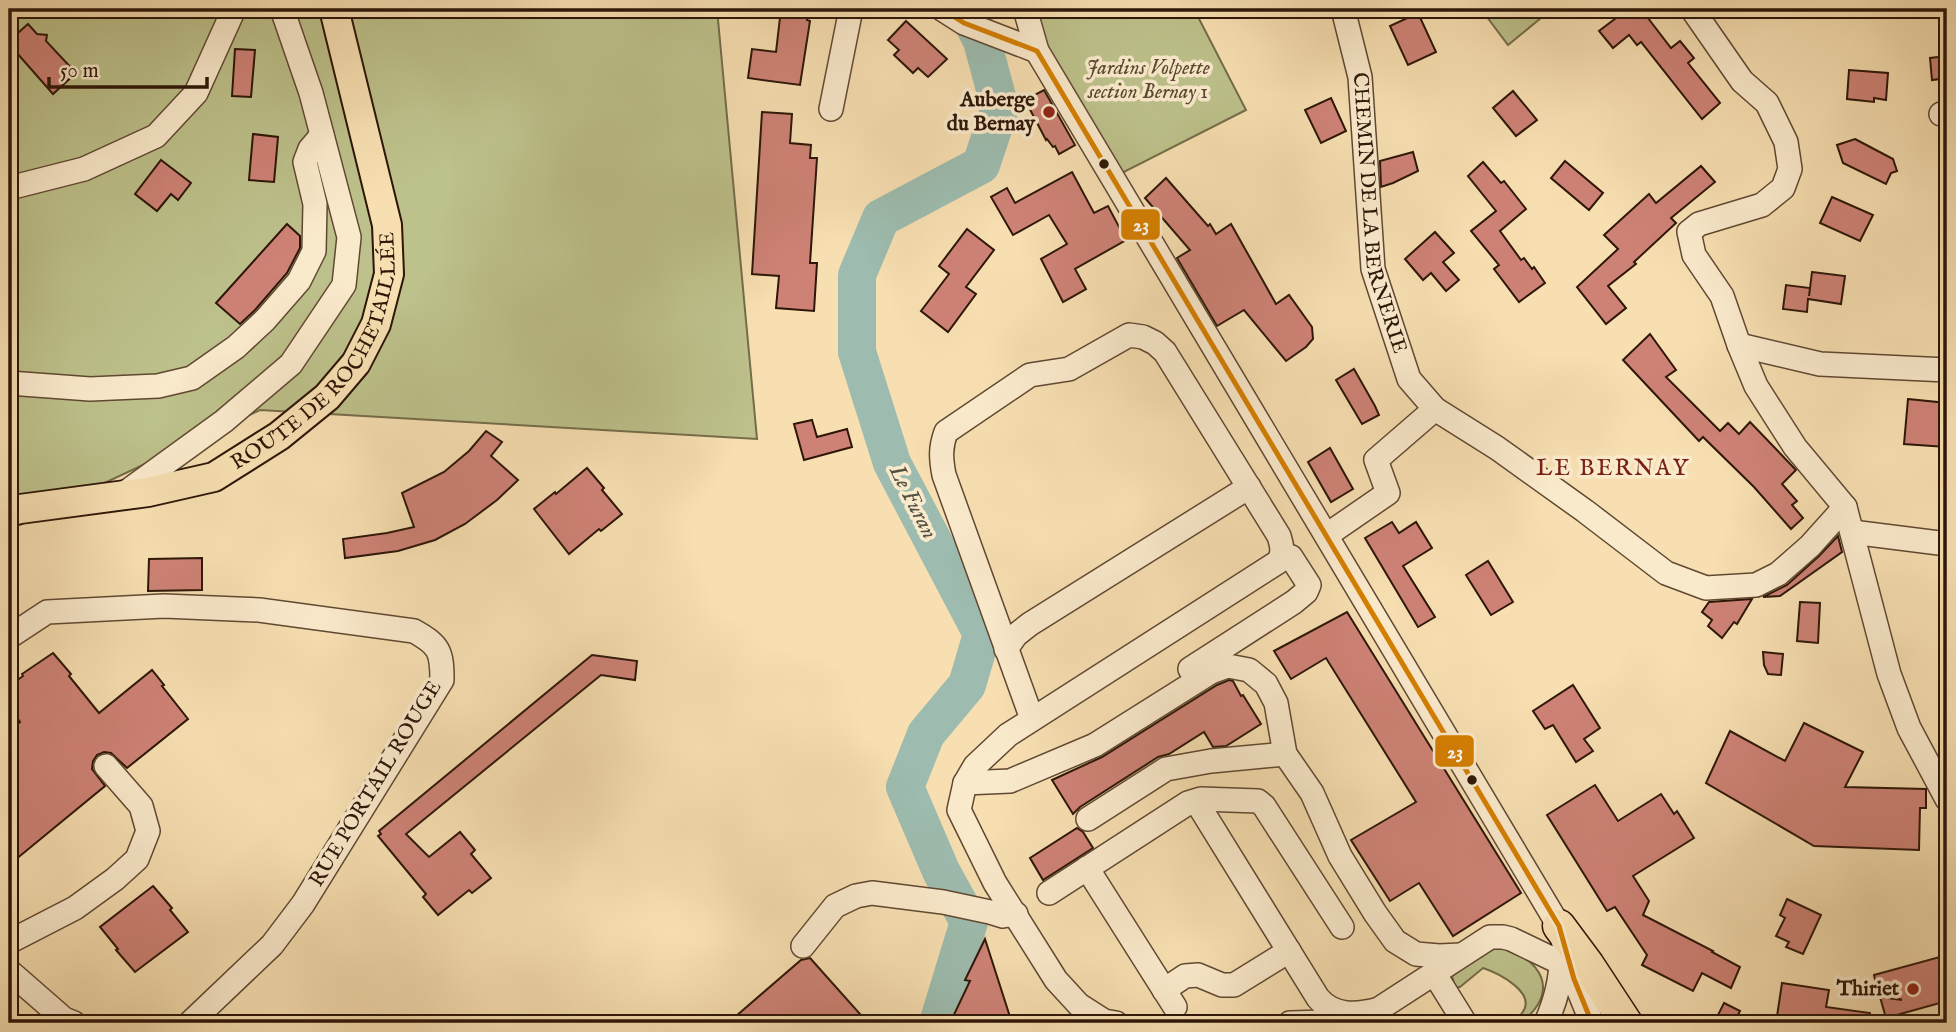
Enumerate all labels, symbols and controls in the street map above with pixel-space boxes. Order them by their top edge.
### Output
scale bar [49,46,206,90]
park label: Jardins Volpette section Bernay 1 [1086,55,1210,106]
text: 50 m [60,58,99,85]
street label: CHEMIN DE LA BERNERIE [1346,71,1413,357]
place label: Auberge du Bernay [947,87,1036,138]
marker: Auberge du Bernay [1041,104,1057,120]
unlabelled marker [1097,157,1111,171]
line badge: 23 [1120,208,1161,241]
text: 23 [1133,214,1149,238]
street label: ROUTE DE ROCHETAILLÉE [226,231,403,476]
district label: LE BERNAY [1536,454,1690,483]
water label: Le Furan [882,459,944,544]
street label: RUE PORTAIL ROUGE [304,676,448,892]
line badge: 23 [1434,734,1475,768]
text: 23 [1447,741,1463,765]
unlabelled marker [1465,773,1479,787]
place label: Thiriet [1836,976,1900,1003]
marker: Thiriet [1905,981,1921,997]

